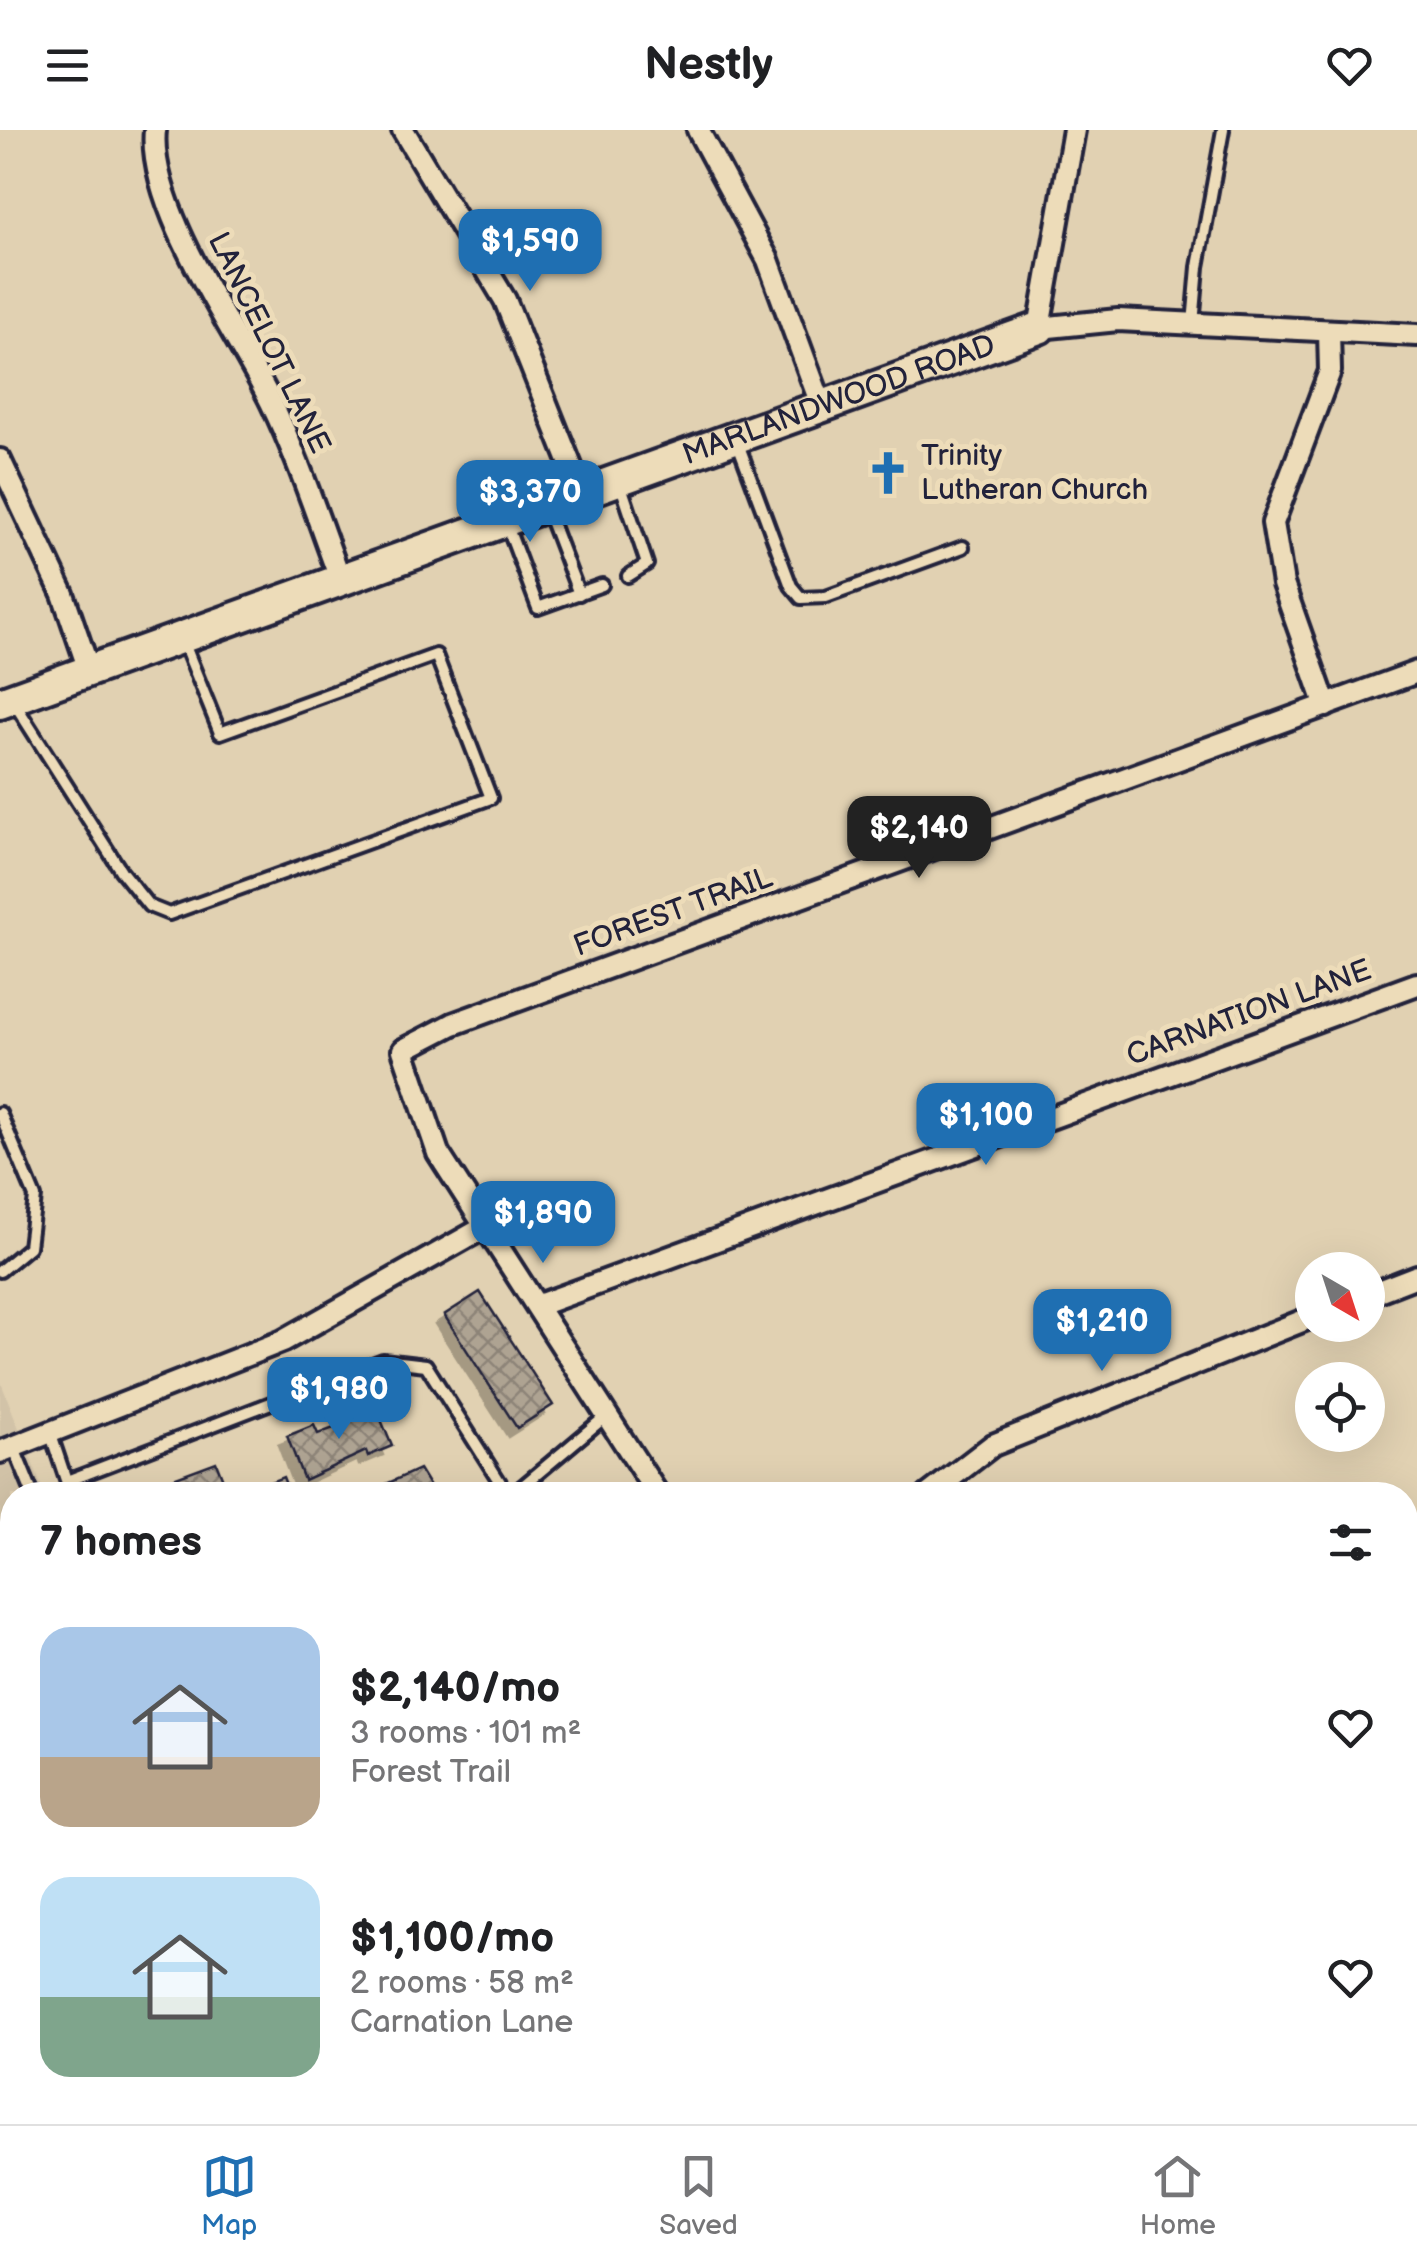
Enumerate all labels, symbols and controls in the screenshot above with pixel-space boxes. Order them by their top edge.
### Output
icon: menu [40,38,95,93]
text: Nestly [644,38,773,93]
icon: heart [1322,38,1377,93]
pin: $1,590 [449,209,611,294]
text: $1,590 [481,222,579,261]
street label: LANCELOT LANE [200,227,338,459]
street label: MARLANDWOOD ROAD [678,327,1000,473]
place label: Trinity Lutheran Church [921,438,1148,508]
church icon: Trinity Lutheran Church [864,449,912,497]
pin: $3,370 [449,460,611,545]
text: $3,370 [478,473,582,512]
pin: $2,140 [838,796,1000,881]
text: $2,140 [869,809,969,848]
street label: FOREST TRAIL [569,859,778,965]
street label: CARNATION LANE [1122,952,1376,1074]
pin: $1,100 [905,1083,1067,1168]
text: $1,100 [938,1096,1034,1135]
pin: $1,890 [462,1181,624,1266]
text: $1,890 [493,1194,593,1233]
north arrow [1295,1252,1385,1342]
map controls [1295,1252,1385,1452]
pin: $1,210 [1021,1289,1183,1374]
text: $1,210 [1055,1302,1149,1341]
pin: $1,980 [258,1357,420,1442]
button: locate [1295,1362,1385,1452]
text: $1,980 [289,1370,389,1409]
icon: filters [1323,1515,1378,1570]
text: 7 homes [40,1517,202,1568]
text: $2,140/mo [350,1663,560,1714]
icon: home [120,1667,240,1787]
icon: heart [1323,1700,1378,1755]
text: 3 rooms · 101 m² [350,1714,581,1753]
text: Forest Trail [350,1753,511,1792]
text: $1,100/mo [350,1913,554,1964]
icon: home [120,1917,240,2037]
icon: heart [1323,1950,1378,2005]
text: 2 rooms · 58 m² [350,1964,574,2003]
text: Carnation Lane [350,2003,573,2042]
tab: Map [201,2149,257,2242]
tab: Saved [659,2149,738,2242]
tab: Home [1140,2149,1216,2242]

